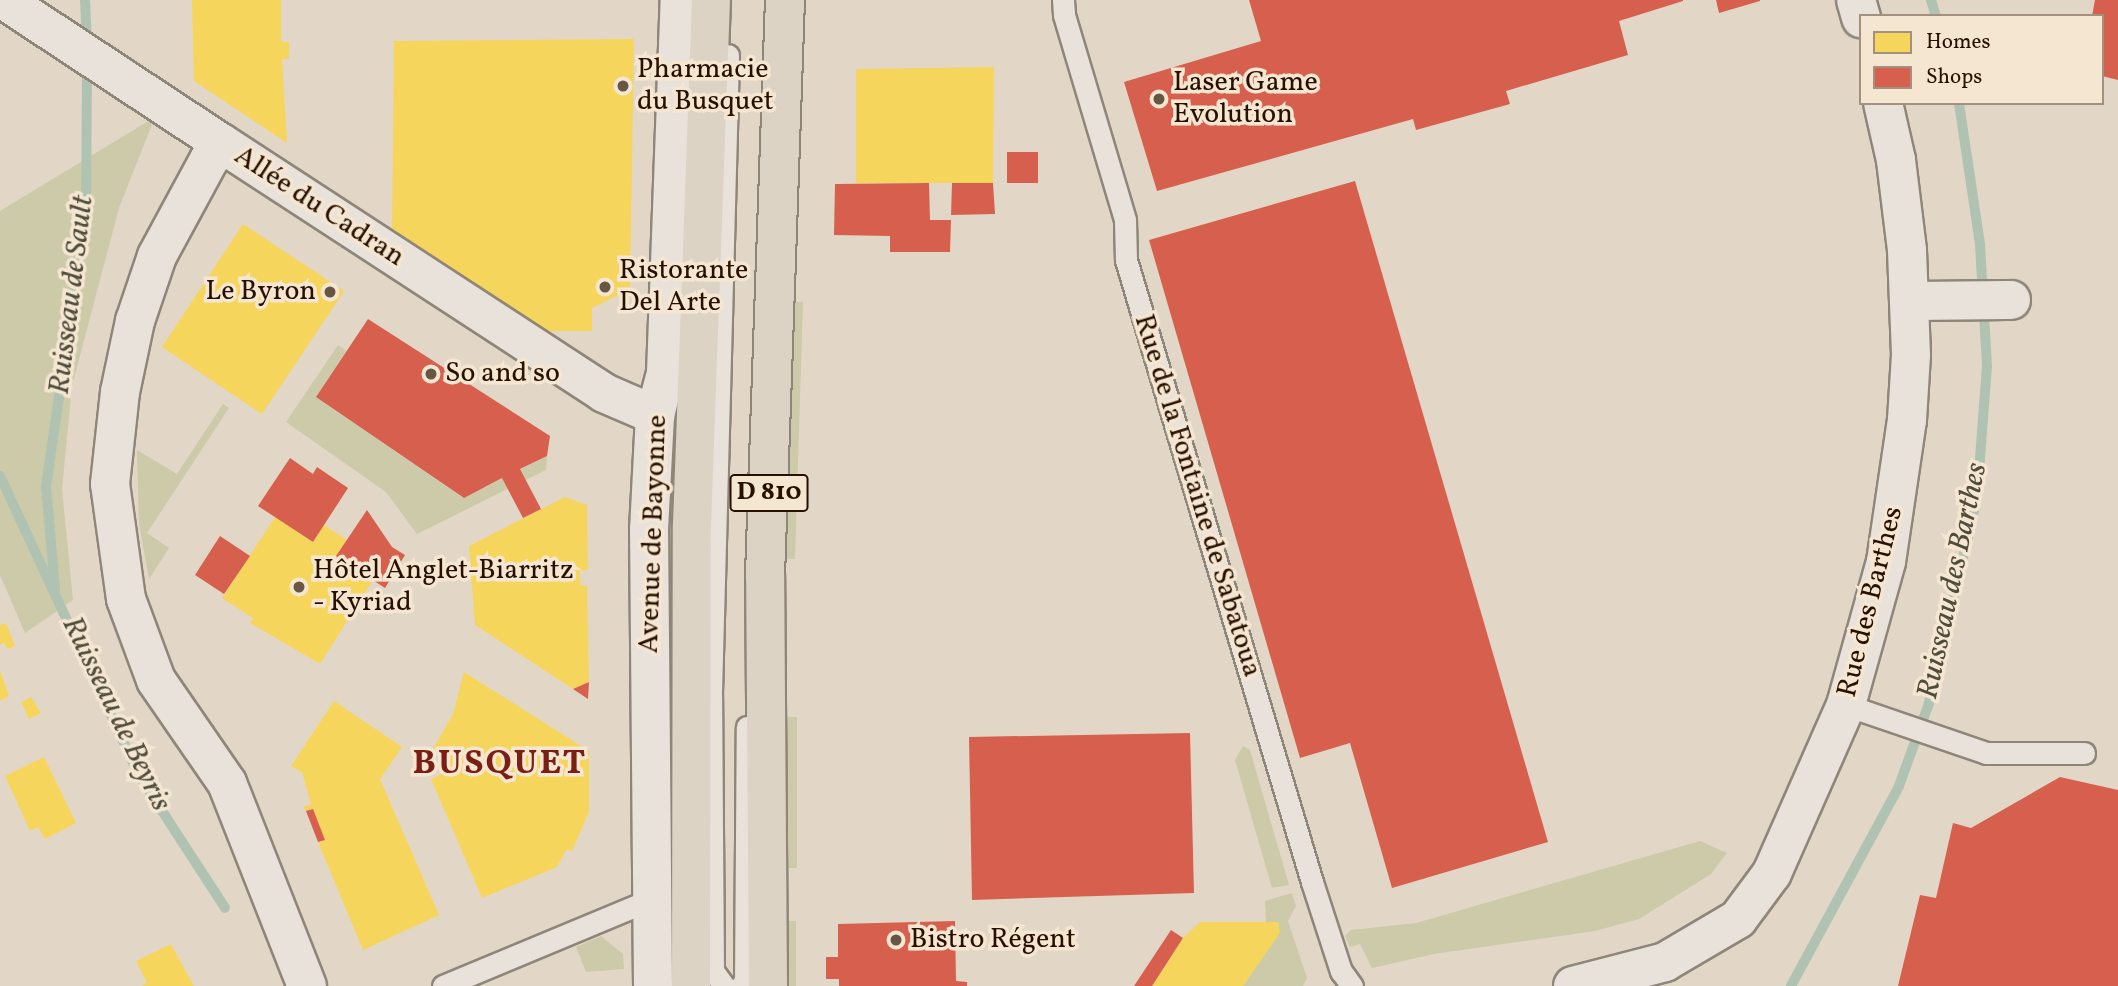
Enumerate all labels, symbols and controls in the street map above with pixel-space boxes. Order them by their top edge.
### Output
legend [1859,14,2104,105]
text: Homes [1926,28,1991,57]
place label: Pharmacie du Busquet [637,53,774,119]
text: Shops [1926,63,1982,92]
place label: Laser Game Evolution [1173,66,1318,132]
marker: Pharmacie du Busquet [615,78,631,94]
marker: Laser Game Evolution [1151,91,1167,107]
street label: Allée du Cadran [228,139,410,275]
water label: Ruisseau de Sault [42,194,102,396]
place label: Ristorante Del Arte [619,254,748,320]
place label: Le Byron [206,275,316,309]
marker: Ristorante Del Arte [597,279,613,295]
marker: Le Byron [322,284,338,300]
street label: Rue de la Fontaine de Sabatoua [1126,311,1268,681]
place label: So and so [445,357,560,391]
marker: So and so [423,366,439,382]
street label: Avenue de Bayonne [633,414,675,654]
water label: Ruisseau des Barthes [1910,460,1996,702]
road number: D 810 [729,471,809,516]
street label: Rue des Barthes [1831,503,1911,701]
place label: Hôtel Anglet-Biarritz - Kyriad [313,554,574,620]
marker: Hôtel Anglet-Biarritz - Kyriad [291,579,307,595]
water label: Ruisseau de Beyris [53,611,179,817]
district label: BUSQUET [413,743,587,785]
place label: Bistro Régent [910,923,1076,957]
marker: Bistro Régent [888,932,904,948]

